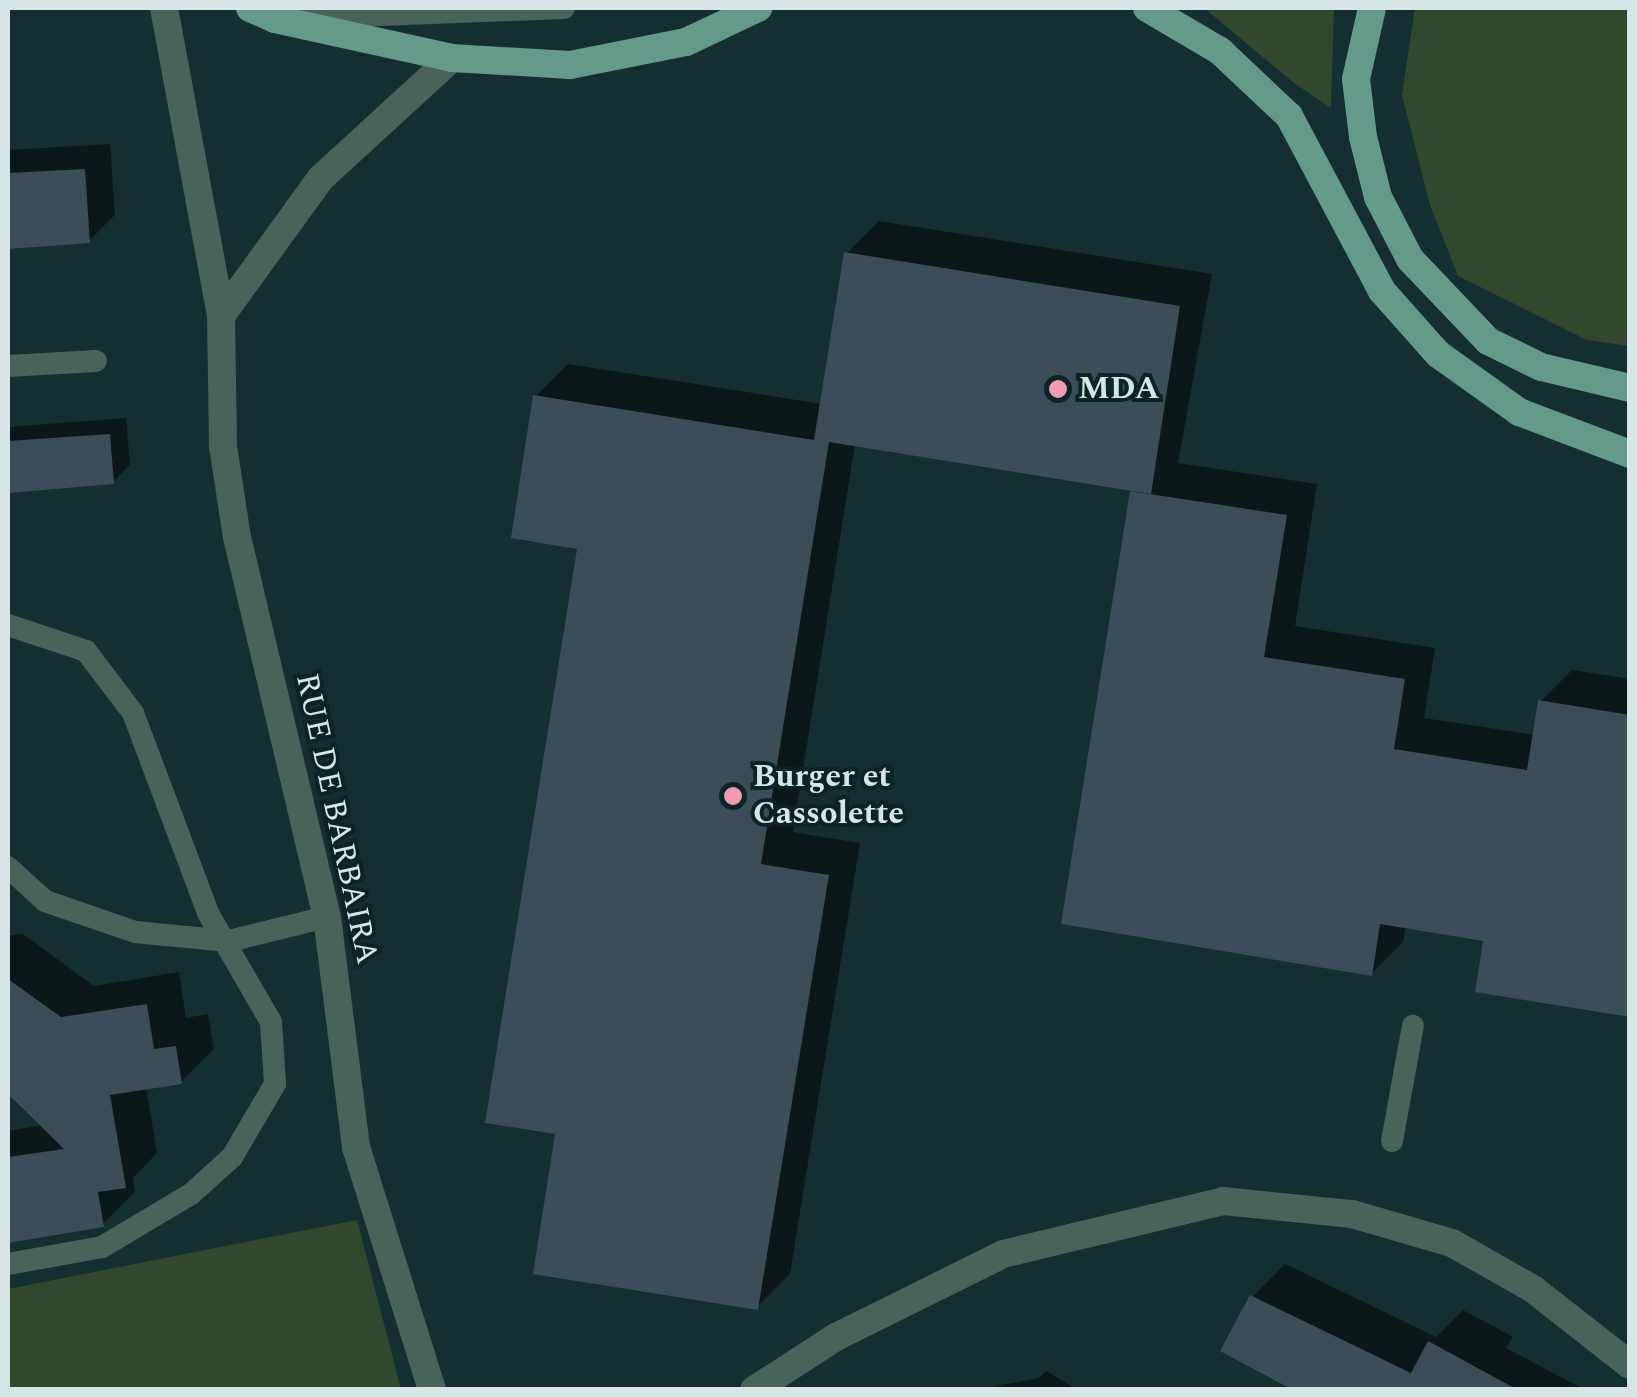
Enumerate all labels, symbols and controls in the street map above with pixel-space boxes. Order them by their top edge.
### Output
place label: MDA [1078,370,1160,408]
marker: MDA [1047,378,1069,400]
street label: RUE DE BARBAIRA [286,670,386,968]
place label: Burger et Cassolette [753,759,904,834]
marker: Burger et Cassolette [722,785,744,807]

